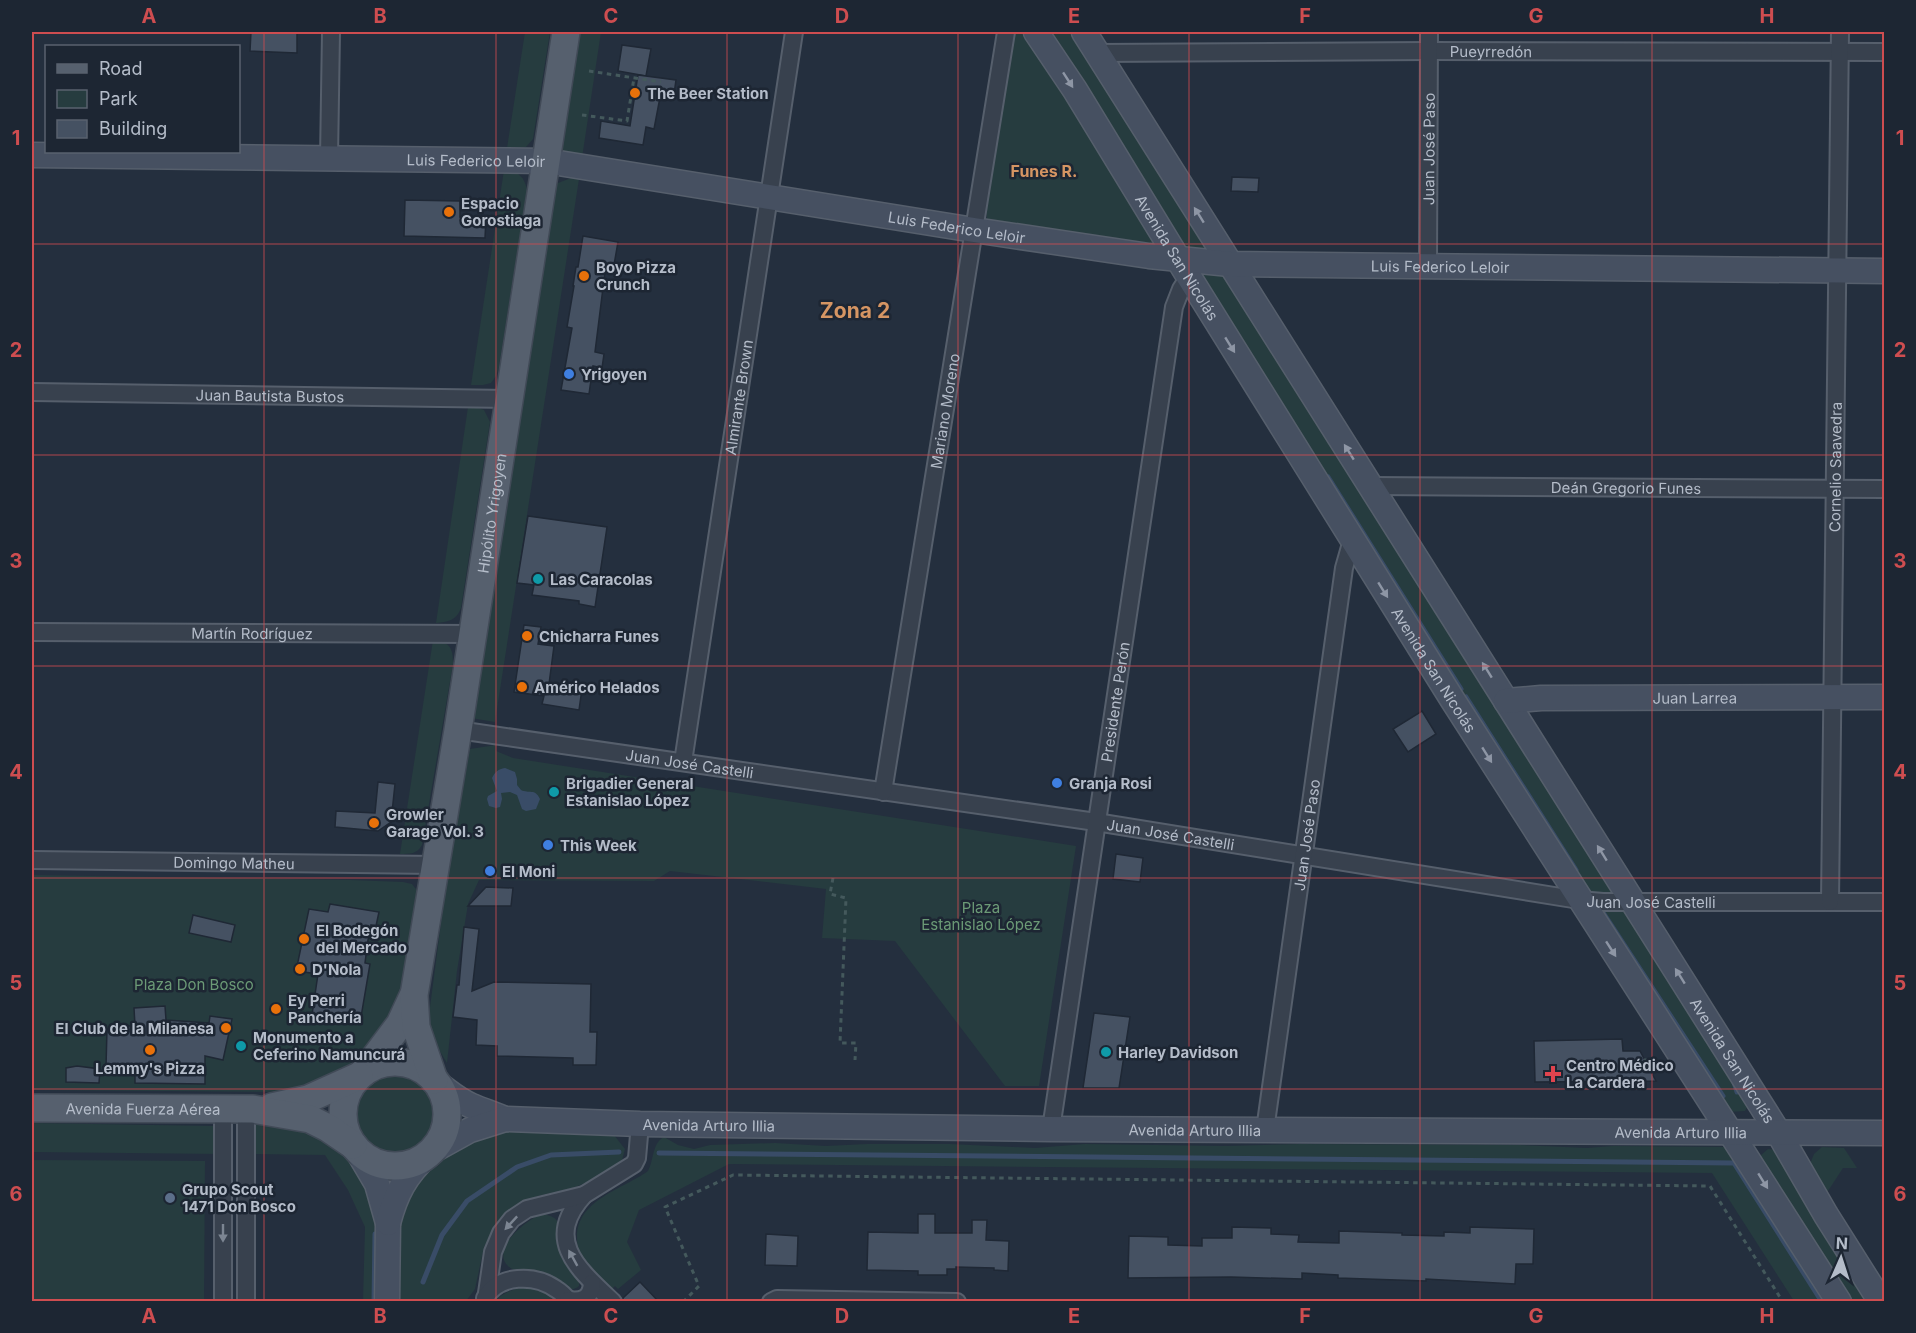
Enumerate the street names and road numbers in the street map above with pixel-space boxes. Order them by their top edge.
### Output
street label: Pueyrredón [1450,42,1532,61]
street label: Juan José Paso [1419,93,1438,205]
street label: Luis Federico Leloir [407,150,546,170]
street label: Avenida San Nicolás [1131,191,1223,324]
street label: Luis Federico Leloir [887,207,1027,247]
street label: Luis Federico Leloir [1371,256,1510,276]
street label: Almirante Brown [720,338,757,456]
street label: Mariano Moreno [926,352,963,470]
street label: Juan Bautista Bustos [196,385,344,406]
street label: Cornelio Saavedra [1825,402,1845,532]
street label: Hipólito Yrigoyen [473,452,510,575]
street label: Deán Gregorio Funes [1551,478,1701,497]
street label: Avenida San Nicolás [1388,604,1481,736]
street label: Martín Rodríguez [191,623,313,643]
street label: Presidente Perón [1097,640,1133,763]
street label: Juan Larrea [1653,688,1737,707]
street label: Juan José Castelli [624,745,755,782]
street label: Juan José Paso [1289,778,1324,892]
street label: Juan José Castelli [1105,814,1236,854]
street label: Domingo Matheu [173,852,295,873]
street label: Juan José Castelli [1586,891,1716,912]
street label: Avenida San Nicolás [1686,994,1779,1127]
street label: Avenida Fuerza Aérea [65,1099,221,1118]
street label: Avenida Arturo Illia [642,1115,775,1135]
street label: Avenida Arturo Illia [1128,1120,1261,1140]
street label: Avenida Arturo Illia [1614,1122,1747,1142]

